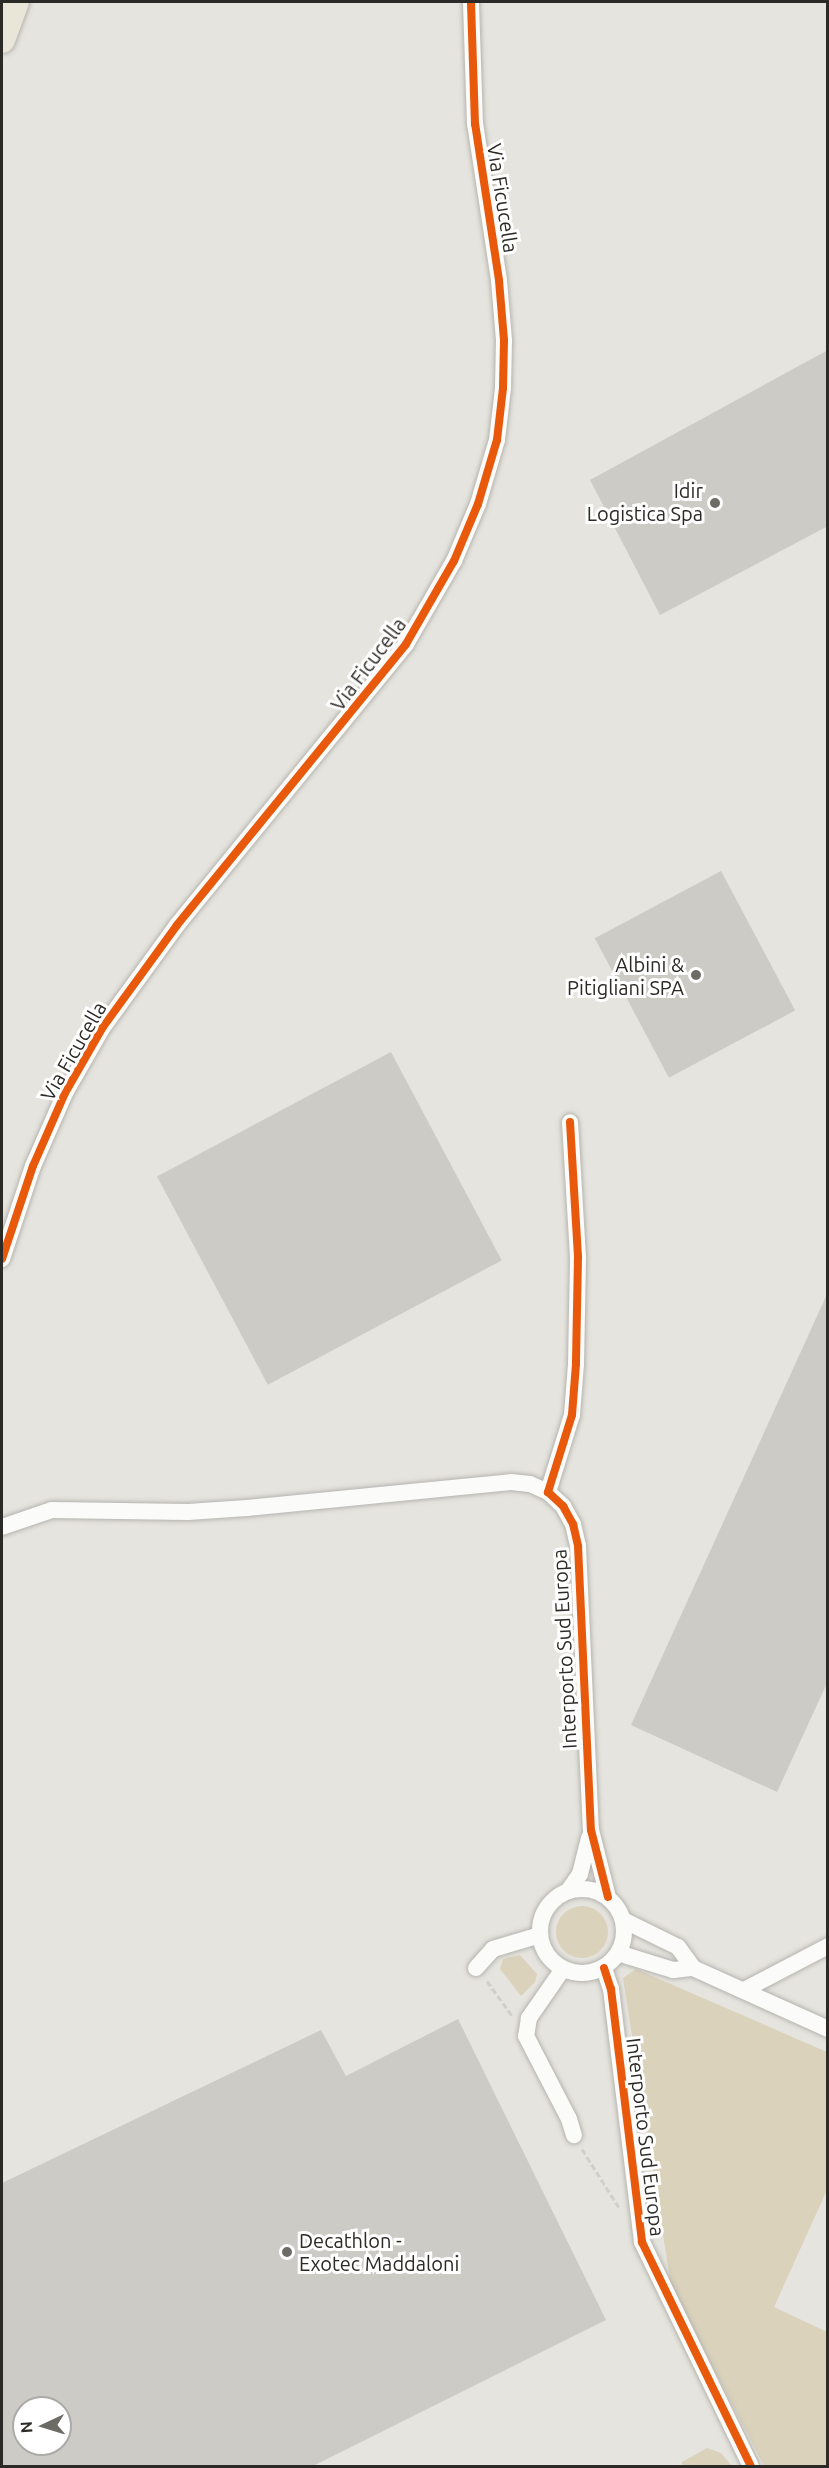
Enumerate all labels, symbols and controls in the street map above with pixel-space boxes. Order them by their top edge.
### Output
street label: Via Ficucella [483,142,523,254]
place label: Idir Logistica Spa [587,479,703,526]
marker: Idir Logistica Spa [708,496,722,510]
street label: Via Ficucella [325,613,411,715]
place label: Albini & Pitigliani SPA [567,952,684,999]
marker: Albini & Pitigliani SPA [689,968,703,982]
street label: Via Ficucella [35,997,111,1105]
street label: Interporto Sud Europa [547,1549,581,1749]
street label: Interporto Sud Europa [622,2036,670,2238]
place label: Decathlon - Exotec Maddaloni [299,2228,459,2275]
marker: Decathlon - Exotec Maddaloni [280,2245,294,2259]
north arrow [12,2396,72,2456]
text: N [17,2421,35,2434]

